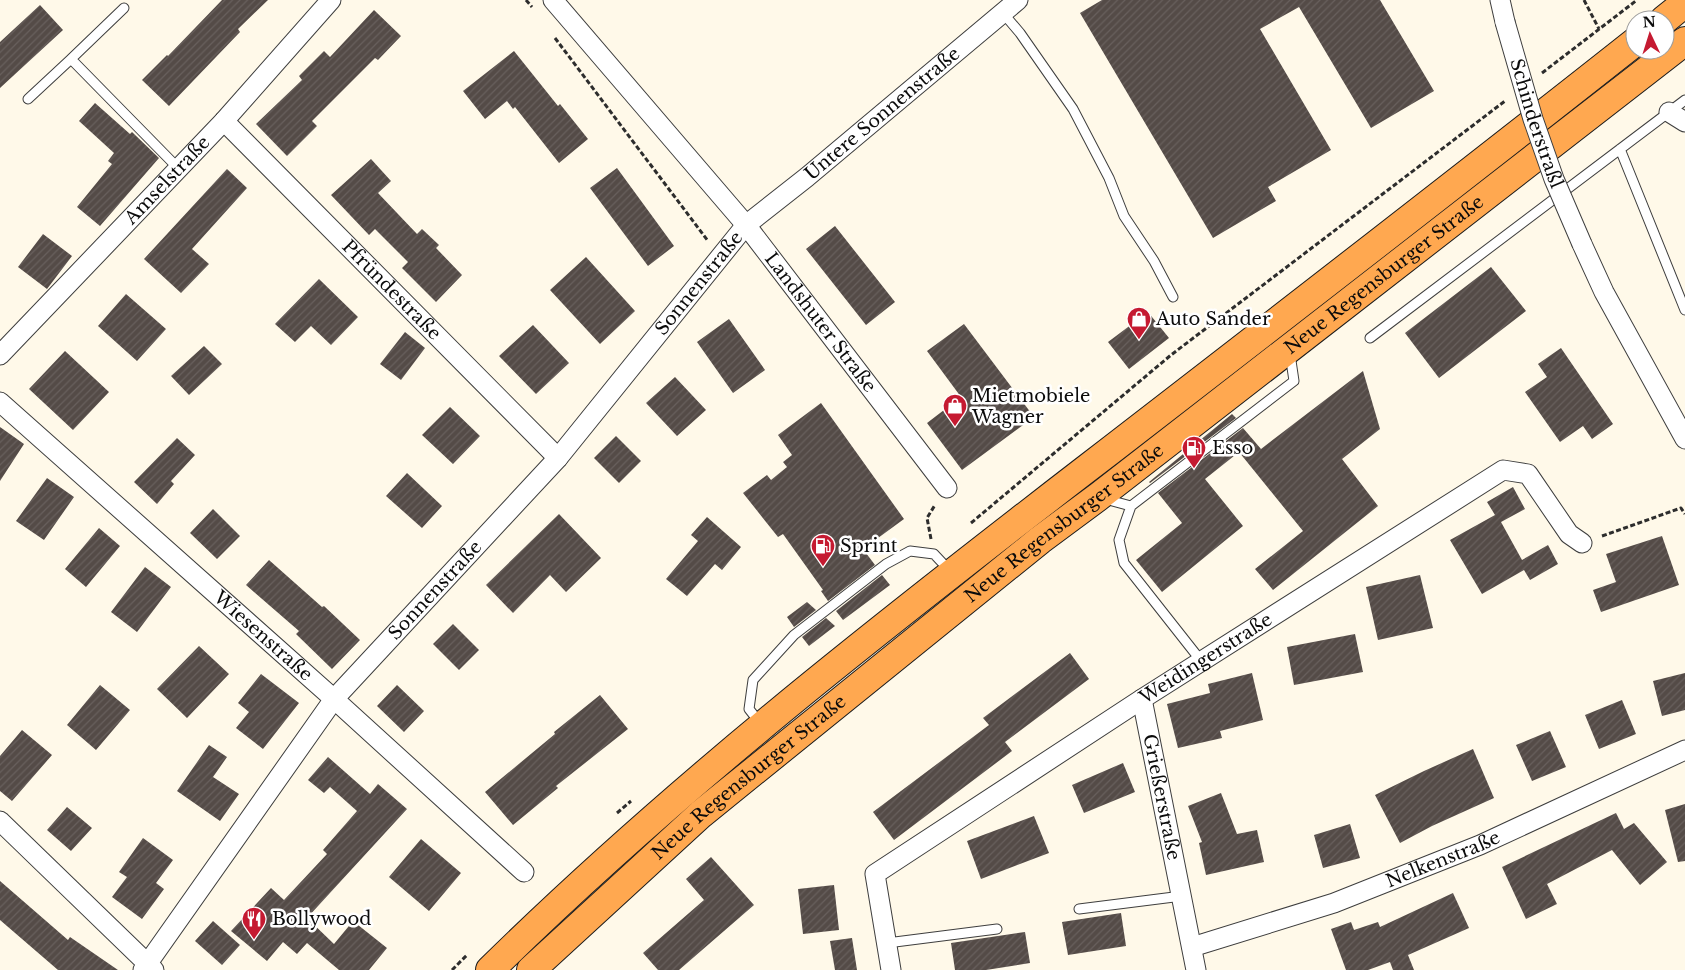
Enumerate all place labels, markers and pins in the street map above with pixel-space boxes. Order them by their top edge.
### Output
shop icon: Auto Sander [1126,306,1152,340]
place label: Auto Sander [1155,308,1271,330]
place label: Mietmobiele Wagner [971,385,1090,428]
shop icon: Mietmobiele Wagner [942,393,968,427]
fuel station icon: Esso [1181,435,1207,469]
place label: Esso [1212,437,1253,459]
fuel station icon: Sprint [810,533,836,567]
place label: Sprint [840,535,898,557]
restaurant icon: Bollywood [241,906,267,940]
place label: Bollywood [272,908,371,930]

